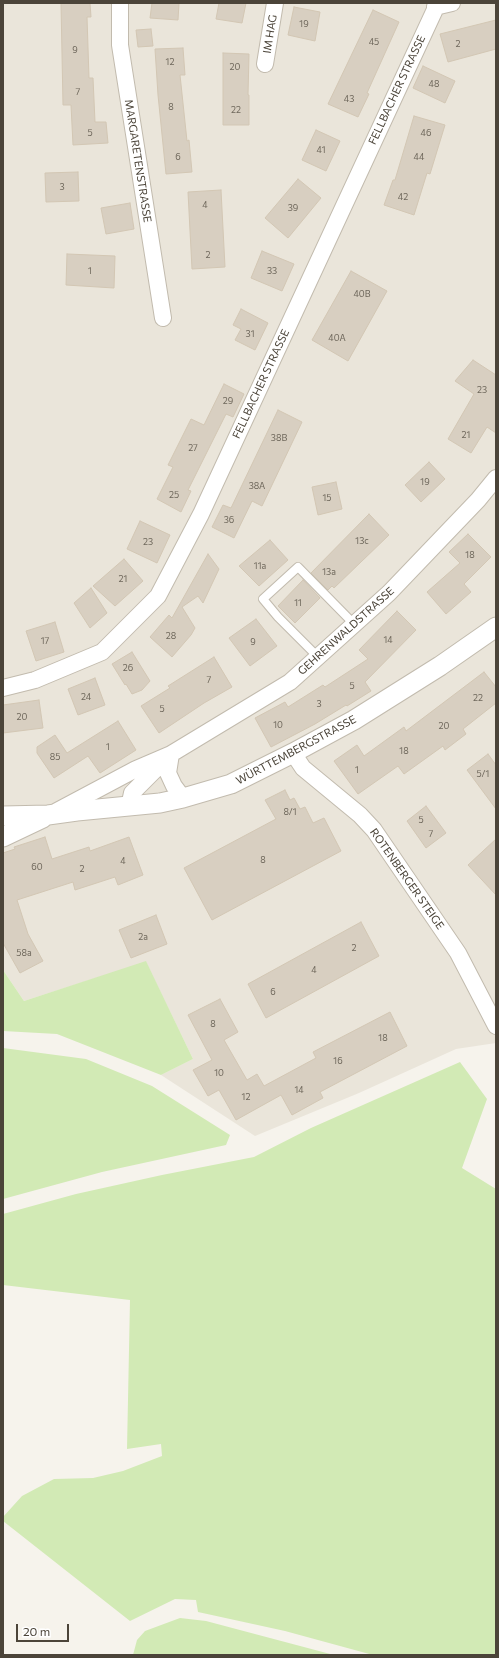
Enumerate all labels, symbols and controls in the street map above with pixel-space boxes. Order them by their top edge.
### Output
street label: IM HAG [260,14,280,54]
house number: 19 [299,19,309,29]
street label: FELLBACHER STRASSE [366,33,428,147]
house number: 45 [369,37,379,47]
house number: 2 [456,39,460,49]
house number: 9 [72,45,78,55]
house number: 12 [166,57,174,67]
house number: 20 [230,62,240,72]
house number: 48 [429,79,439,89]
house number: 7 [76,87,80,97]
house number: 43 [344,94,354,104]
street label: MARGARETENSTRASSE [122,98,154,224]
house number: 8 [168,102,174,112]
house number: 22 [231,105,241,115]
house number: 5 [87,128,93,138]
house number: 46 [421,128,431,138]
house number: 41 [317,145,325,155]
house number: 6 [175,152,181,162]
house number: 44 [414,152,424,162]
house number: 3 [59,182,65,192]
house number: 42 [398,192,408,202]
house number: 4 [202,200,208,210]
house number: 39 [288,203,298,213]
house number: 2 [206,250,210,260]
house number: 1 [88,266,92,276]
house number: 33 [267,266,277,276]
house number: 40B [353,289,371,299]
street label: FELLBACHER STRASSE [230,327,292,441]
house number: 31 [246,329,254,339]
house number: 40A [328,333,346,343]
house number: 23 [477,385,487,395]
house number: 29 [223,396,233,406]
house number: 21 [462,430,470,440]
house number: 38B [271,433,287,443]
house number: 27 [188,443,198,453]
house number: 19 [420,477,430,487]
house number: 38A [249,481,265,491]
house number: 25 [169,490,179,500]
house number: 15 [322,493,332,503]
house number: 36 [224,515,234,525]
house number: 13c [355,536,369,546]
house number: 23 [143,537,153,547]
house number: 18 [465,550,475,560]
house number: 11a [254,561,266,571]
house number: 13a [322,567,336,577]
house number: 21 [119,574,127,584]
street label: GEHRENWALDSTRASSE [295,584,397,678]
house number: 11 [294,598,302,608]
house number: 28 [166,631,176,641]
house number: 14 [383,635,393,645]
house number: 17 [41,636,49,646]
house number: 9 [250,637,256,647]
house number: 26 [123,663,133,673]
house number: 7 [207,675,211,685]
house number: 5 [349,681,355,691]
house number: 24 [81,692,91,702]
house number: 22 [473,693,483,703]
house number: 3 [316,699,322,709]
house number: 5 [159,704,165,714]
house number: 20 [17,712,27,722]
street label: WÜRTTEMBERGSTRASSE [234,713,358,787]
house number: 10 [273,720,283,730]
house number: 20 [439,721,449,731]
house number: 1 [106,742,110,752]
house number: 18 [399,746,409,756]
house number: 85 [50,752,60,762]
house number: 1 [355,765,359,775]
house number: 5/1 [477,769,489,779]
house number: 8/1 [283,807,297,817]
house number: 5 [418,815,424,825]
street label: ROTENBERGER STEIGE [367,826,447,932]
house number: 7 [429,829,433,839]
house number: 8 [260,855,266,865]
house number: 4 [120,856,126,866]
house number: 60 [31,862,43,872]
house number: 2 [80,864,84,874]
house number: 2a [138,932,148,942]
house number: 2 [352,943,356,953]
house number: 58a [16,948,32,958]
house number: 4 [311,965,317,975]
house number: 6 [270,987,276,997]
house number: 8 [210,1019,216,1029]
house number: 18 [378,1033,388,1043]
house number: 16 [333,1056,343,1066]
house number: 10 [214,1068,224,1078]
house number: 14 [294,1085,304,1095]
house number: 12 [242,1092,250,1102]
scale bar [18,1616,71,1642]
text: 20 m [23,1624,50,1638]

